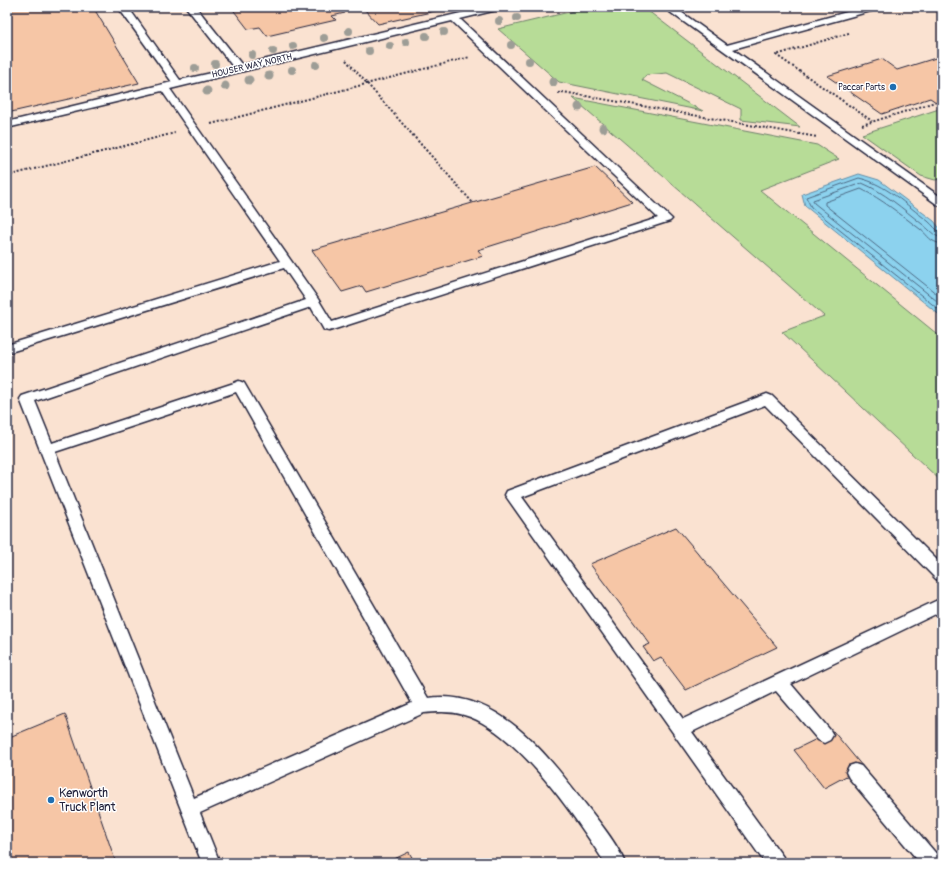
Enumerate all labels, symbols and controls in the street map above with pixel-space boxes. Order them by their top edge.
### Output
street label: HOUSER WAY NORTH [211,51,294,81]
place label: Paccar Parts [838,82,885,93]
marker: Paccar Parts [888,82,898,92]
place label: Kenworth Truck Plant [59,786,116,815]
marker: Kenworth Truck Plant [46,795,56,805]

